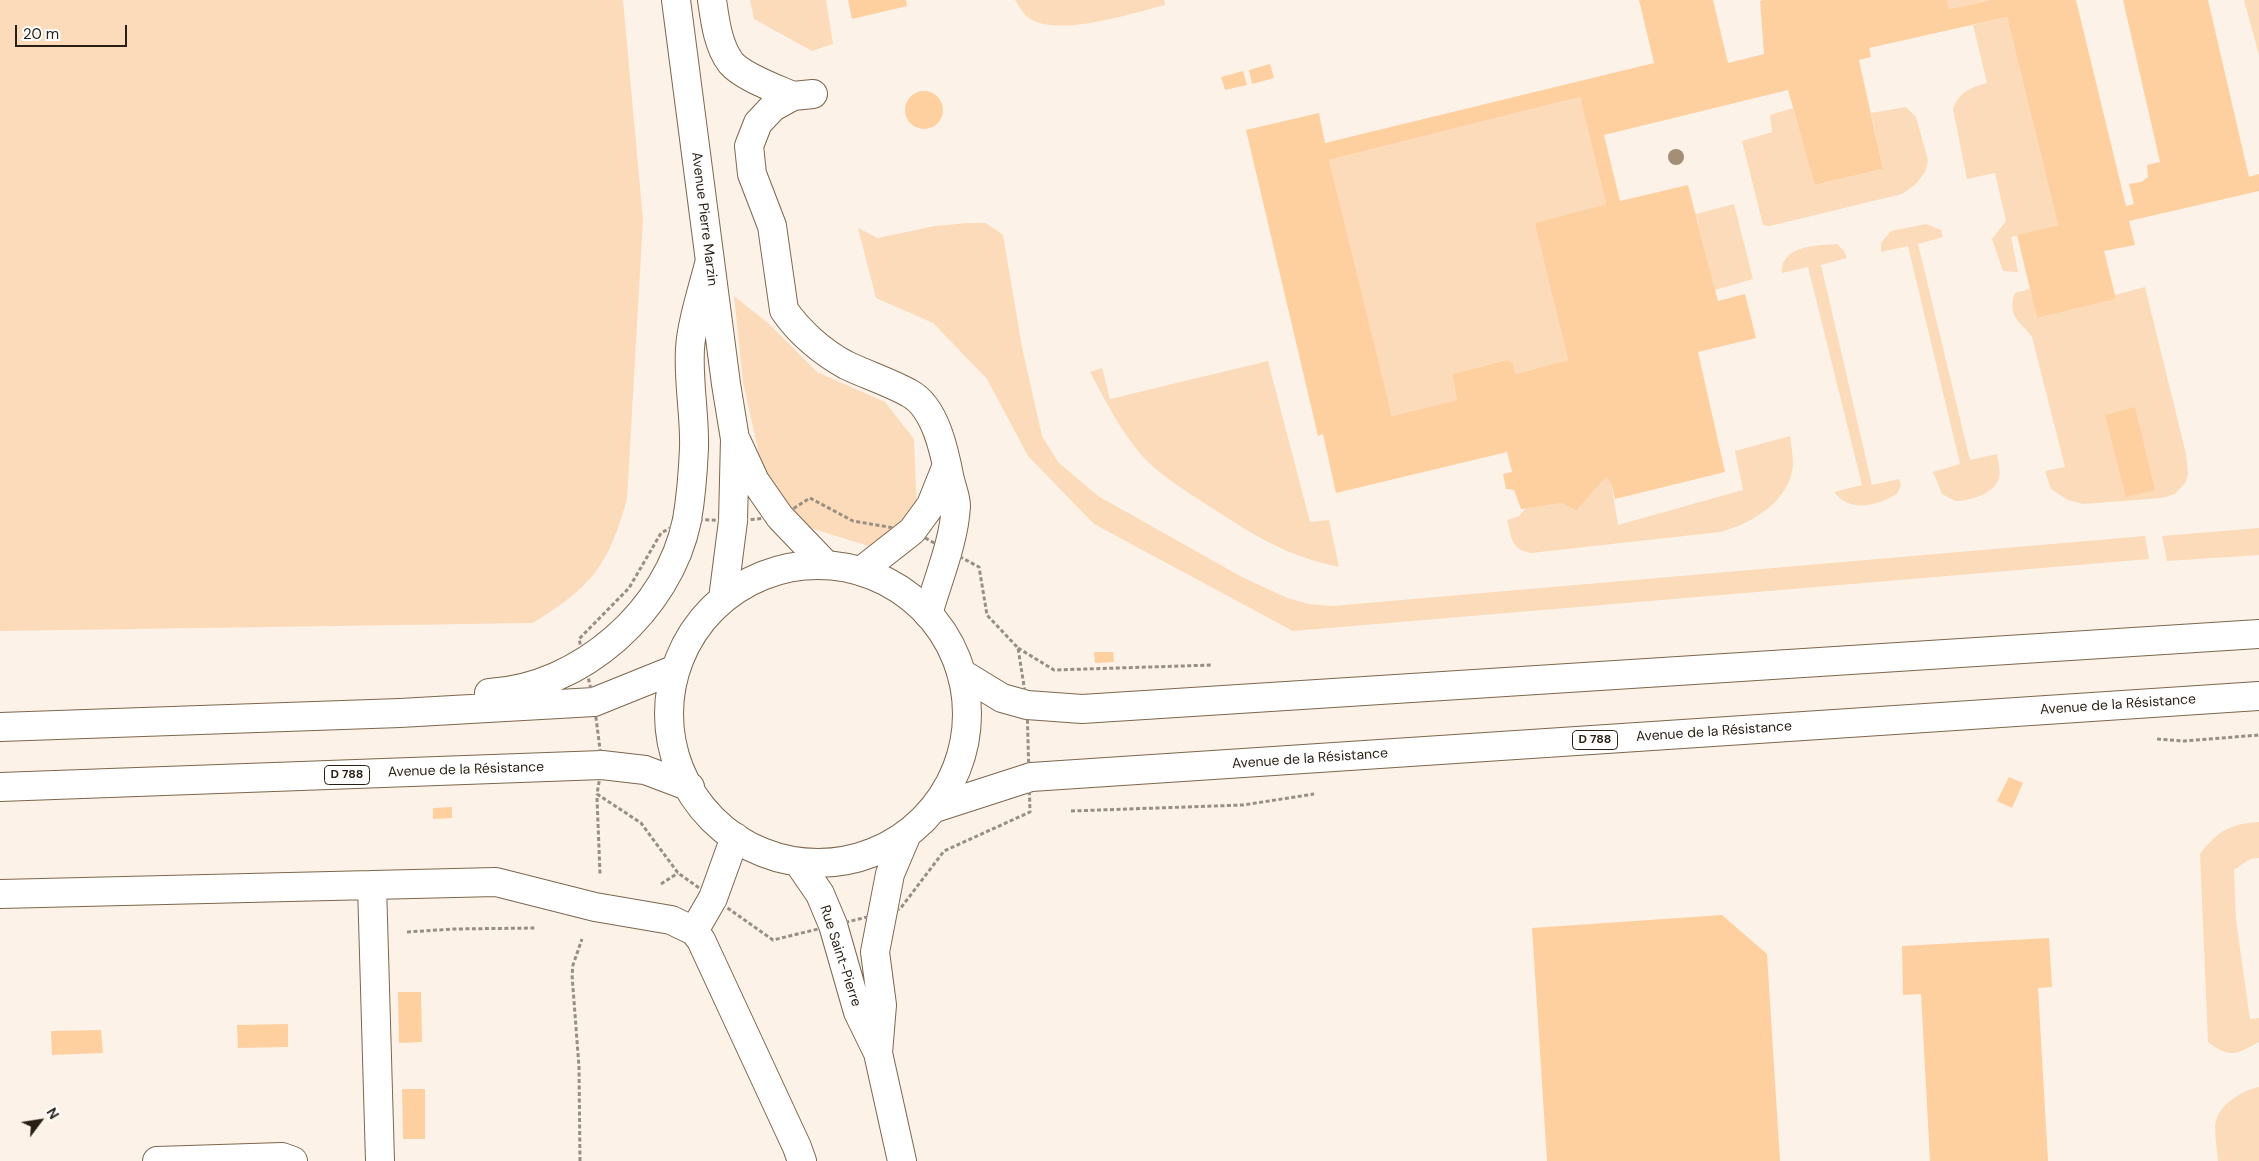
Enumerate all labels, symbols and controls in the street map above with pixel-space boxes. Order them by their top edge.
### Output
scale bar [18,15,130,47]
text: 20 m [23,24,59,44]
street label: Avenue Pierre Marzin [687,151,721,287]
street label: Avenue de la Résistance [2039,691,2197,719]
street label: Avenue de la Résistance [1635,718,1793,746]
road number: D 788 [1572,730,1618,750]
street label: Avenue de la Résistance [1231,745,1389,773]
street label: Avenue de la Résistance [388,759,544,781]
road number: D 788 [324,766,370,784]
street label: Rue Saint-Pierre [816,903,864,1009]
north arrow [15,1096,65,1146]
text: N [43,1104,63,1122]

